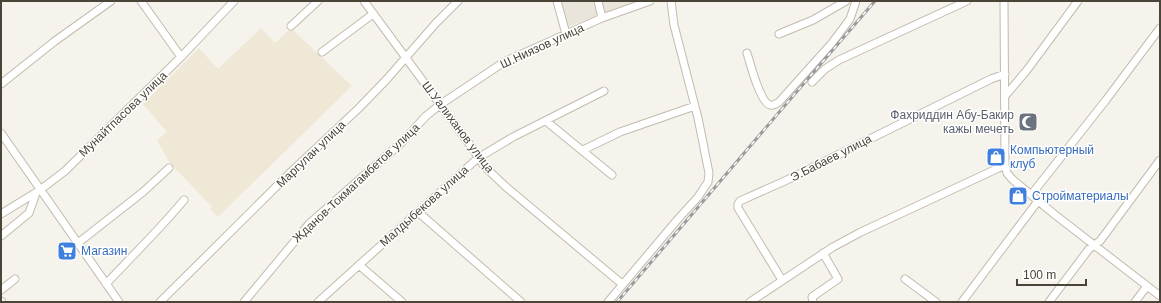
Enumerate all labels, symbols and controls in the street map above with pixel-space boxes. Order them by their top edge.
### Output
street label: Ш.Ниязов улица [498,20,586,72]
street label: Мунайтпасова улица [76,68,170,160]
street label: Ш.Уалиханов улица [419,79,497,176]
place label: Фахриддин Абу-Бакир кажы мечеть [890,108,1014,136]
mosque icon: Фахриддин Абу-Бакир кажы мечеть [1017,111,1039,133]
street label: Маргулан улица [274,117,349,190]
street label: Жданов-Токмагамбетов улица [290,120,423,246]
street label: Э.Бабаев улица [788,131,874,184]
place label: Компьютерный клуб [1010,143,1094,171]
shop icon: Компьютерный клуб [985,146,1007,168]
street label: Малдыбекова улица [377,162,471,249]
shop icon: Стройматериалы [1007,185,1029,207]
place label: Стройматериалы [1032,189,1129,203]
supermarket icon: Магазин [56,240,78,262]
place label: Магазин [81,244,127,258]
scale bar [1017,261,1086,287]
text: 100 m [1023,268,1056,282]

